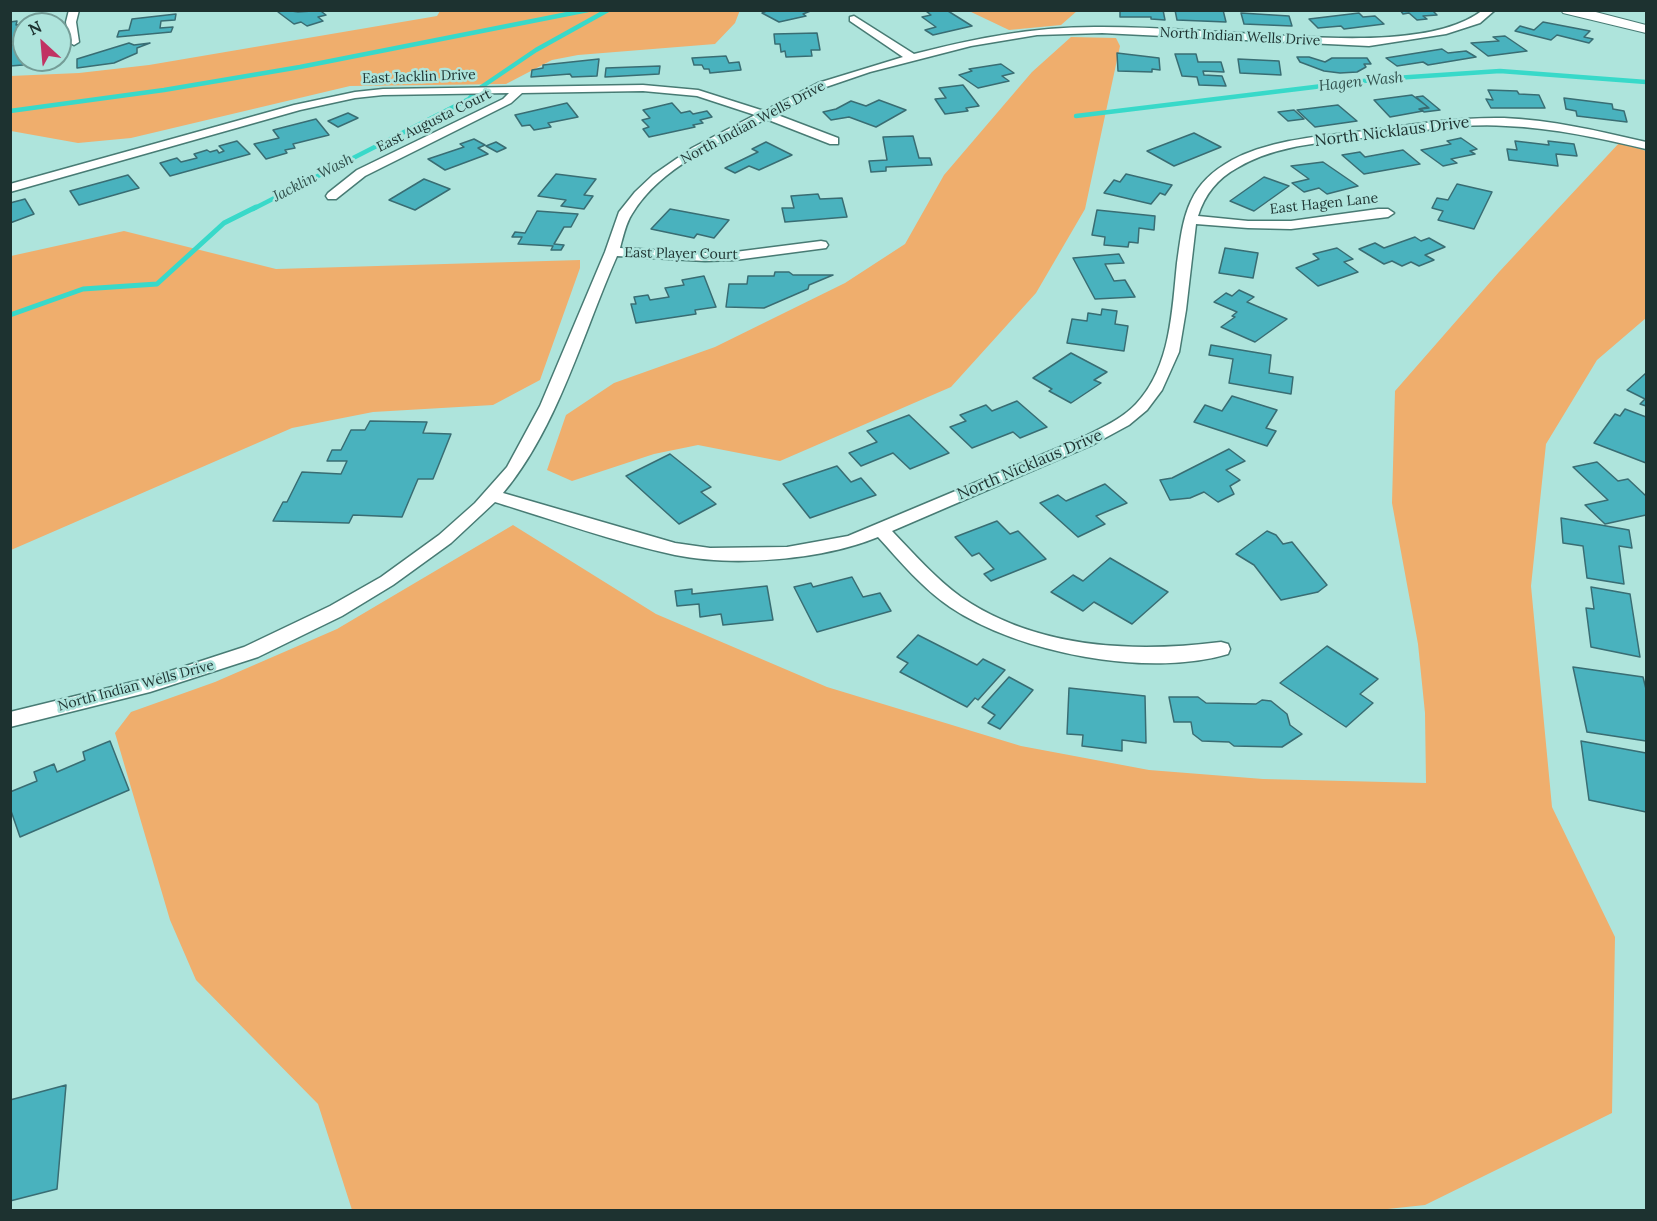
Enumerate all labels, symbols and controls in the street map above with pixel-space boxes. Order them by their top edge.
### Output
north arrow [12,12,72,72]
text: N [25,16,45,39]
street label: North Indian Wells Drive [1159,24,1321,50]
street label: East Jacklin Drive [362,67,476,87]
water label: Hagen Wash [1318,69,1404,95]
street label: North Indian Wells Drive [678,78,828,168]
street label: East Augusta Court [374,86,494,156]
street label: North Nicklaus Drive [1313,113,1471,151]
water label: Jacklin Wash [270,150,356,206]
street label: East Hagen Lane [1269,190,1379,218]
street label: East Player Court [624,245,738,263]
street label: North Nicklaus Drive [954,426,1106,504]
street label: North Indian Wells Drive [56,657,216,715]

